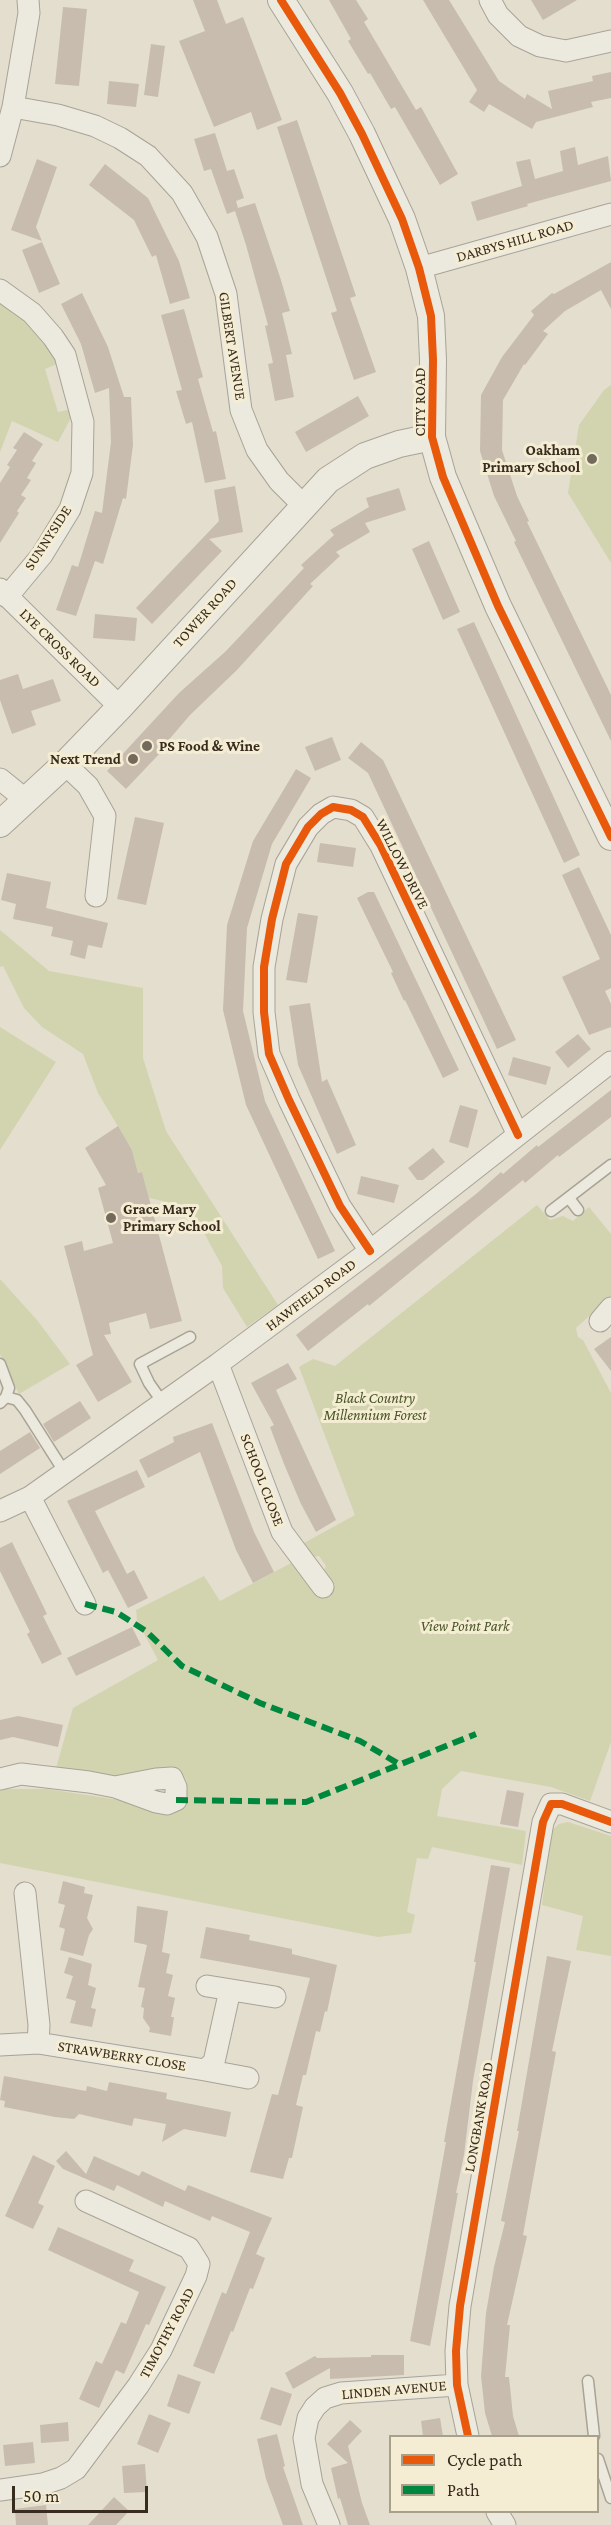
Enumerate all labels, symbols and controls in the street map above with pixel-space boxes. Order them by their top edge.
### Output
street label: DARBYS HILL ROAD [454,216,576,266]
street label: GILBERT AVENUE [215,291,249,401]
street label: CITY ROAD [411,368,429,436]
place label: Oakham Primary School [482,441,580,476]
marker: Oakham Primary School [585,452,599,466]
street label: SUNNYSIDE [20,502,76,574]
street label: TOWER ROAD [169,574,241,652]
street label: LYE CROSS ROAD [16,605,104,691]
place label: PS Food & Wine [159,737,260,755]
marker: PS Food & Wine [140,739,154,753]
place label: Next Trend [50,750,121,768]
marker: Next Trend [126,752,140,766]
street label: WILLOW DRIVE [371,816,433,912]
place label: Grace Mary Primary School [123,1200,221,1235]
marker: Grace Mary Primary School [104,1211,118,1225]
street label: HAWFIELD ROAD [262,1255,360,1335]
park label: Black Country Millennium Forest [323,1389,427,1424]
street label: SCHOOL CLOSE [236,1431,288,1529]
park label: View Point Park [421,1617,509,1635]
street label: STRAWBERRY CLOSE [56,2037,188,2075]
street label: LONGBANK ROAD [460,2061,498,2173]
street label: TIMOTHY ROAD [135,2284,199,2382]
street label: LINDEN AVENUE [341,2376,447,2404]
legend [389,2435,599,2513]
text: Cycle path [447,2450,522,2470]
scale bar [15,2474,152,2512]
text: Path [447,2480,480,2500]
text: 50 m [23,2486,60,2506]

